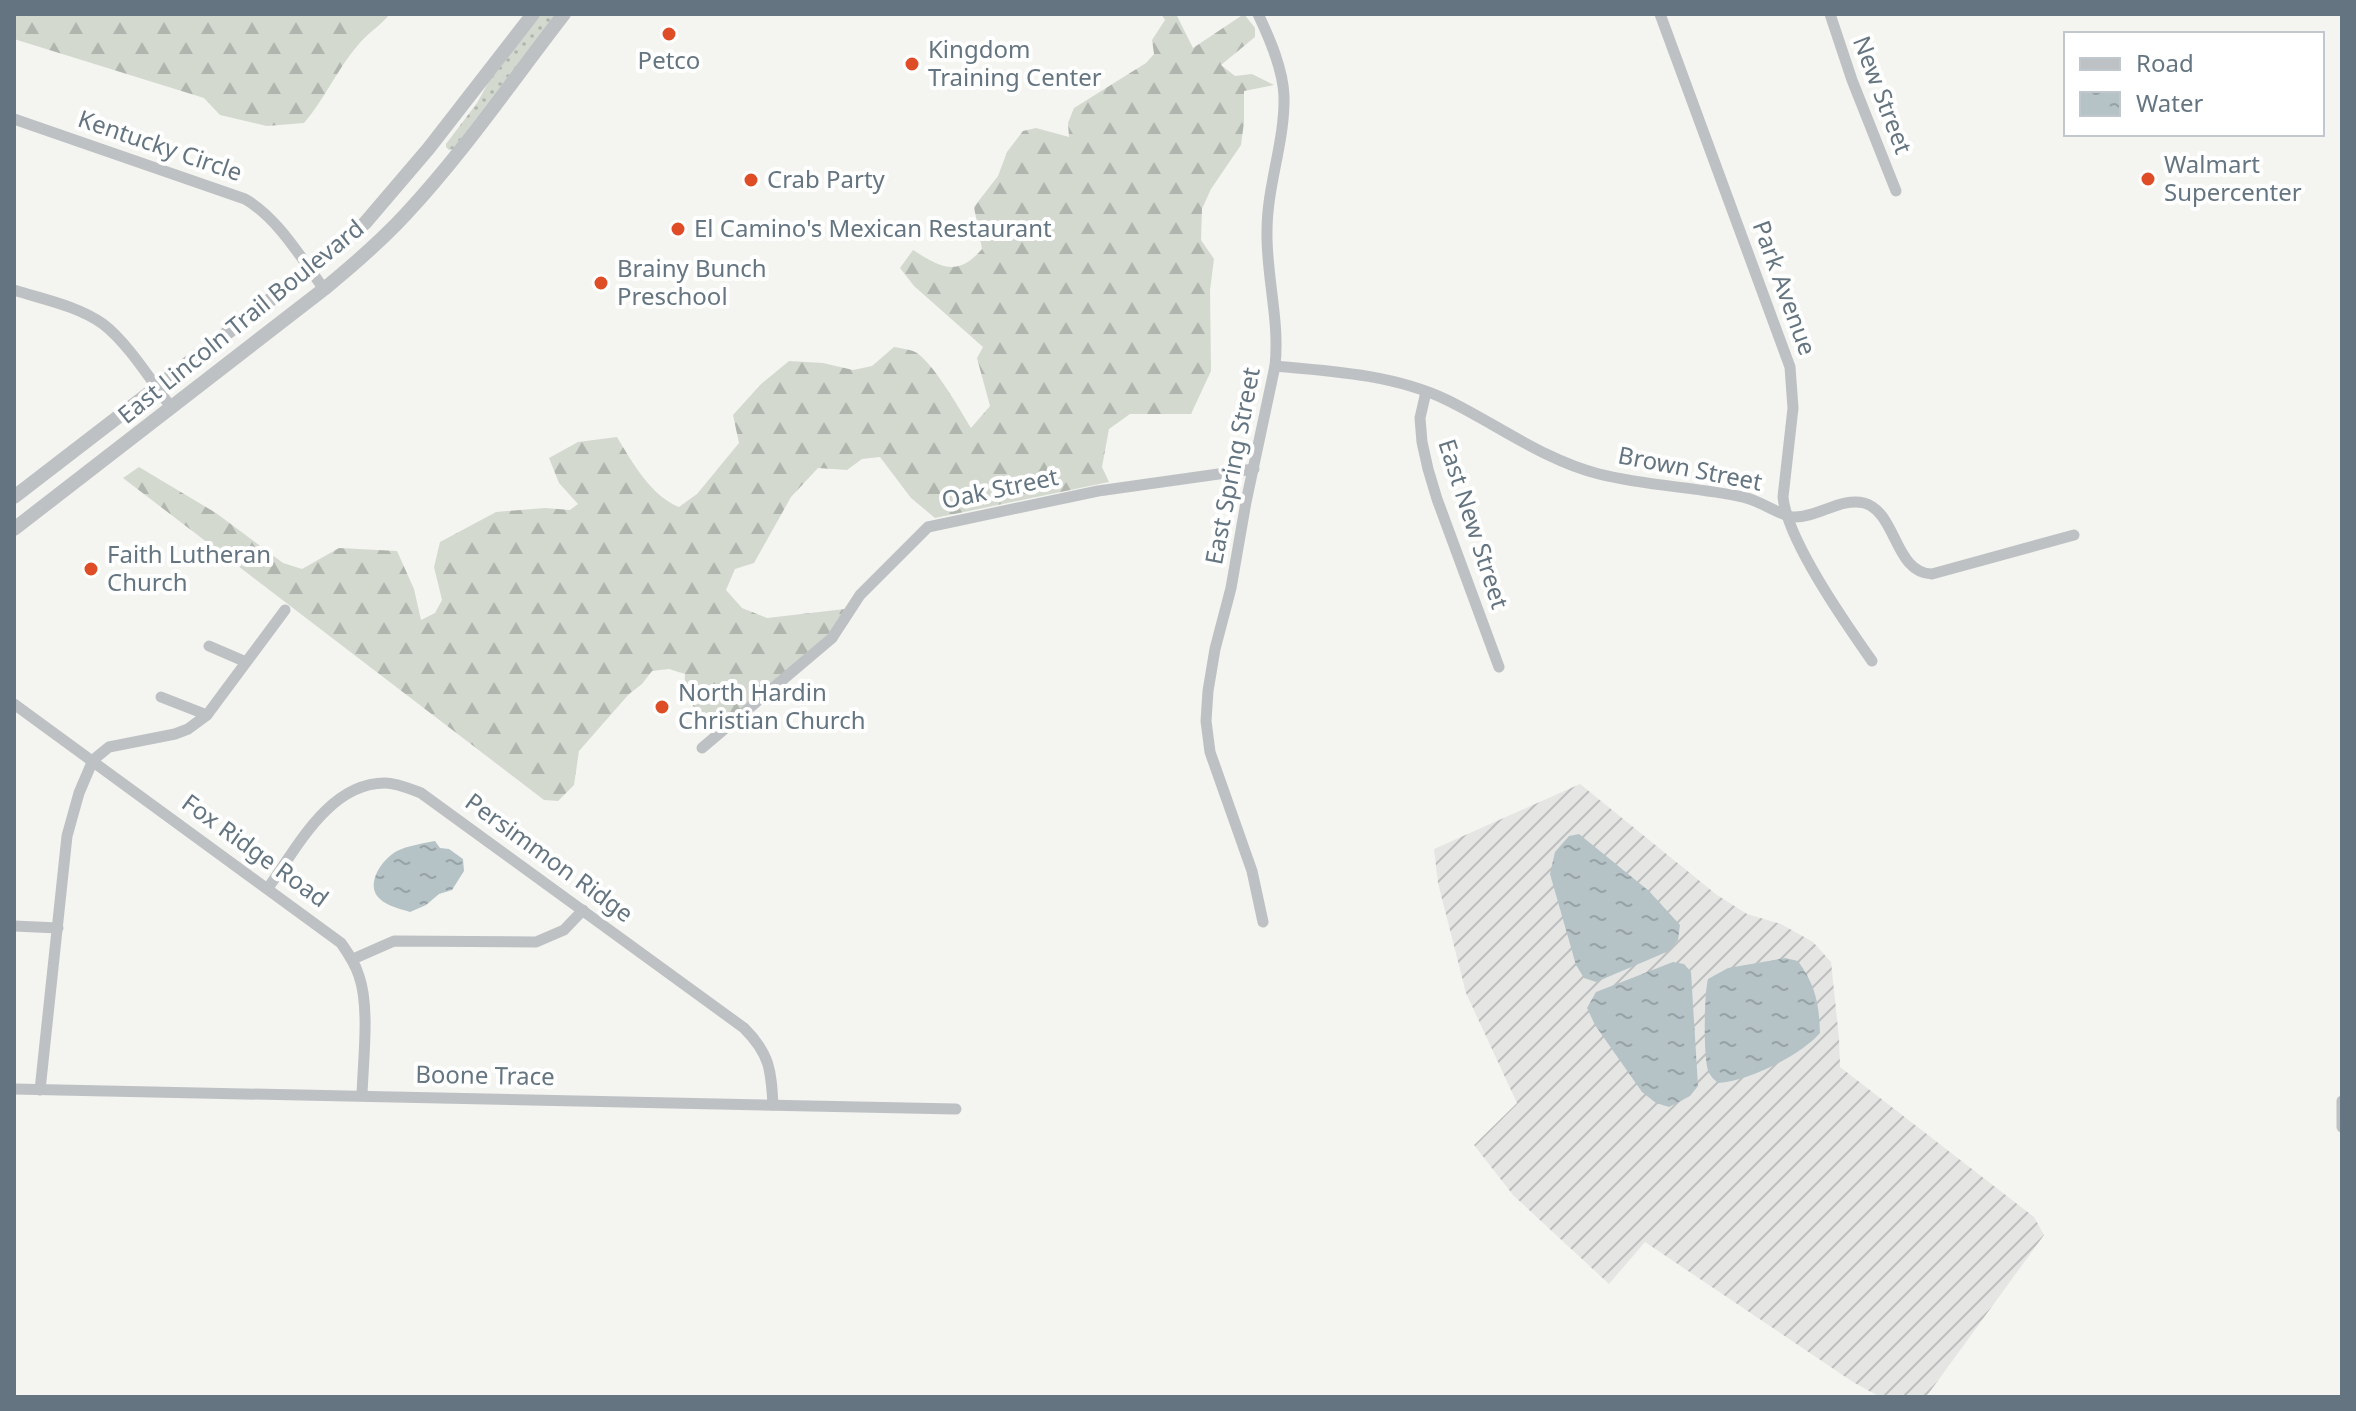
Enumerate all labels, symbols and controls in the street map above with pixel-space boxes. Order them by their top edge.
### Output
marker: Petco [660,25,678,43]
street label: New Street [1846,31,1921,158]
place label: Kingdom Training Center [928,32,1102,93]
legend [2064,32,2324,136]
place label: Petco [638,43,700,76]
text: Road [2136,46,2194,79]
marker: Kingdom Training Center [903,55,921,73]
text: Water [2136,86,2204,119]
street label: Kentucky Circle [74,101,247,188]
place label: Walmart Supercenter [2164,147,2302,208]
place label: Crab Party [767,162,886,195]
marker: Walmart Supercenter [2139,170,2157,188]
marker: Crab Party [742,171,760,189]
street label: East Lincoln Trail Boulevard [110,211,370,431]
place label: El Camino's Mexican Restaurant [694,211,1052,244]
street label: Park Avenue [1746,215,1825,359]
marker: El Camino's Mexican Restaurant [669,220,687,238]
place label: Brainy Bunch Preschool [617,251,767,312]
marker: Brainy Bunch Preschool [592,274,610,292]
street label: East Spring Street [1196,364,1267,567]
street label: East New Street [1431,434,1518,613]
street label: Brown Street [1615,437,1765,498]
street label: Oak Street [938,459,1061,516]
place label: Faith Lutheran Church [107,537,271,598]
marker: Faith Lutheran Church [82,560,100,578]
place label: North Hardin Christian Church [678,675,866,736]
marker: North Hardin Christian Church [653,698,671,716]
street label: Fox Ridge Road [176,785,336,914]
street label: Persimmon Ridge [459,785,641,929]
street label: Boone Trace [415,1057,555,1092]

